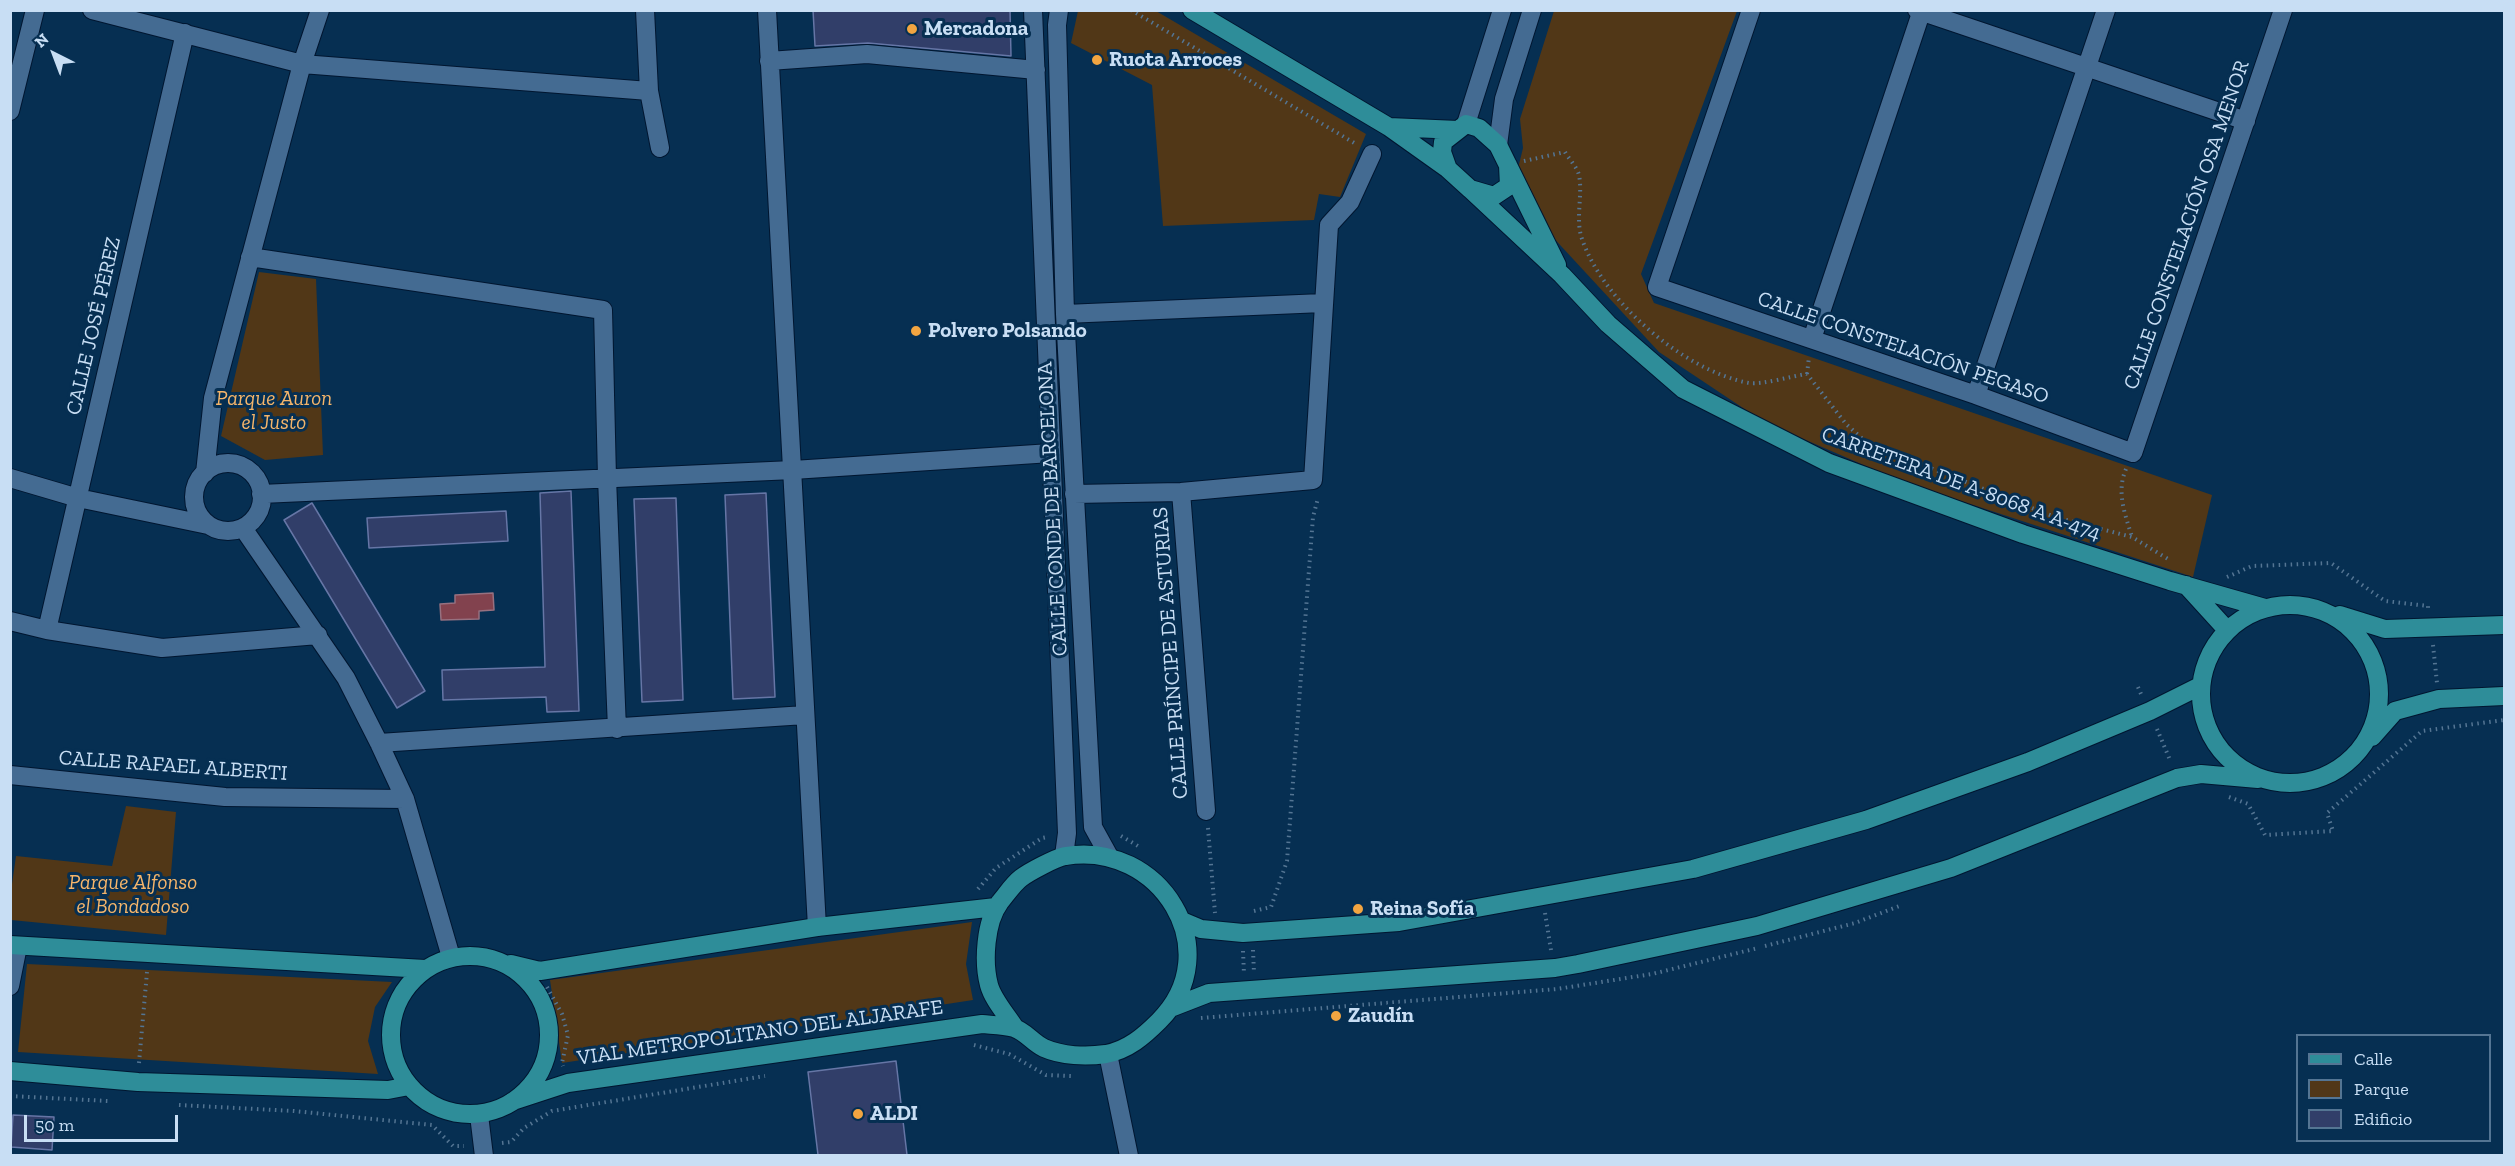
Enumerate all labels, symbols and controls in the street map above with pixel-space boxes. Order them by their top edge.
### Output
place label: Mercadona [924,16,1028,42]
marker: Mercadona [905,22,919,36]
north arrow [24,24,84,84]
text: N [31,29,52,51]
place label: Ruota Arroces [1109,47,1242,73]
marker: Ruota Arroces [1090,53,1104,67]
street label: CALLE CONSTELACIÓN OSA MENOR [2119,57,2255,393]
street label: CALLE JOSÉ PÉREZ [61,235,127,417]
street label: CALLE CONSTELACIÓN PEGASO [1754,286,2052,410]
place label: Polvero Polsando [928,318,1087,344]
marker: Polvero Polsando [909,324,923,338]
street label: CALLE CONDE DE BARCELONA [1033,361,1073,657]
park label: Parque Auron el Justo [216,386,332,436]
street label: CARRETERA DE A-8068 A A-474 [1818,422,2104,546]
street label: CALLE PRÍNCIPE DE ASTURIAS [1148,506,1194,800]
street label: CALLE RAFAEL ALBERTI [58,745,288,787]
park label: Parque Alfonso el Bondadoso [69,870,197,920]
place label: Reina Sofía [1370,896,1474,922]
marker: Reina Sofía [1351,902,1365,916]
street label: VIAL METROPOLITANO DEL ALJARAFE [575,995,945,1071]
place label: Zaudín [1348,1003,1414,1029]
marker: Zaudín [1329,1009,1343,1023]
legend [2296,1034,2491,1142]
text: Calle [2354,1048,2392,1070]
text: Parque [2354,1078,2409,1100]
place label: ALDI [870,1101,918,1127]
scale bar [27,1103,182,1141]
marker: ALDI [851,1107,865,1121]
text: Edificio [2354,1108,2412,1130]
text: 50 m [35,1114,74,1136]

